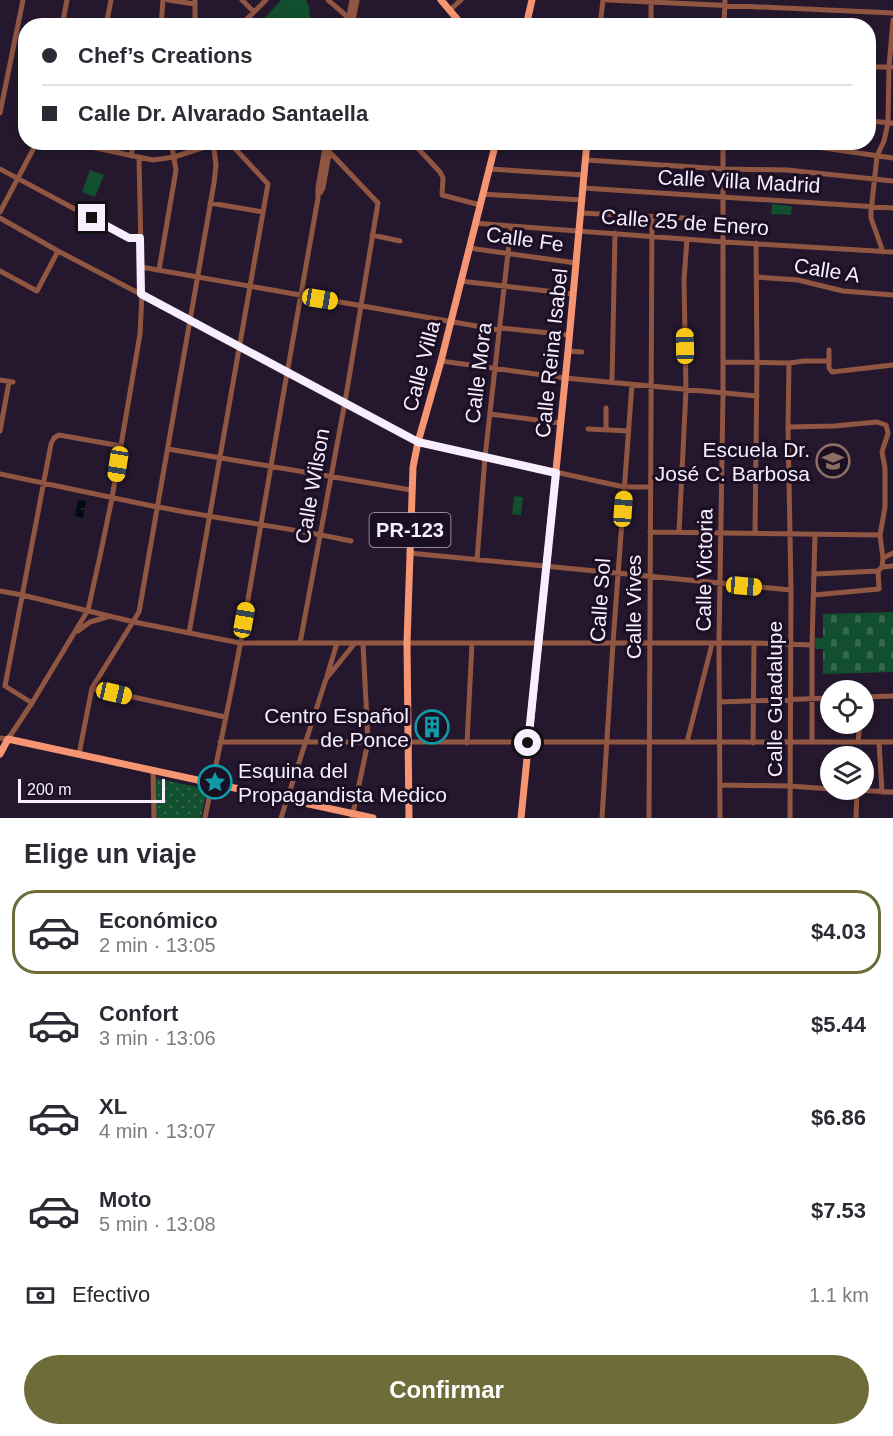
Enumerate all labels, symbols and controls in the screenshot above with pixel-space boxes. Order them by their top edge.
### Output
text: Chef’s Creations [78,43,252,68]
text: Calle Dr. Alvarado Santaella [78,101,368,126]
street label: Calle Villa Madrid [657,165,821,197]
route end [78,204,105,231]
street label: Calle 25 de Enero [600,205,770,239]
street label: Calle Fe [485,222,565,256]
street label: Calle A [792,253,862,287]
street label: Calle Reina Isabel [531,267,571,439]
car [301,287,339,311]
street label: Calle Villa [398,318,444,414]
street label: Calle Mora [460,321,496,425]
car [676,328,694,364]
street label: Calle Wilson [291,427,333,545]
place label: Escuela Dr. José C. Barbosa [655,438,810,485]
school or university icon: Escuela Dr. José C. Barbosa [815,443,851,479]
car [106,445,130,483]
car [613,490,633,528]
street label: Calle Victoria [691,508,717,632]
road number: PR-123 [370,513,450,547]
street label: Calle Vives [622,555,645,659]
street label: Calle Sol [586,557,614,643]
car [725,575,763,597]
car [232,601,256,639]
street label: Calle Guadalupe [763,621,786,777]
car [94,680,134,706]
map controls [820,680,874,800]
button: locate [820,680,874,734]
place label: Centro Español de Ponce [264,704,409,751]
building icon: Centro Español de Ponce [414,709,450,745]
route start [514,729,541,756]
button: layers [820,746,874,800]
place label: Esquina del Propagandista Medico [238,759,447,806]
place icon: Esquina del Propagandista Medico [197,764,233,800]
scale bar [18,776,165,804]
text: 200 m [27,781,71,798]
text: Elige un viaje [24,839,197,869]
icon: car [27,905,81,959]
text: Económico [99,908,218,933]
text: $4.03 [811,919,866,944]
text: 2 min · 13:05 [99,934,216,956]
icon: car [27,998,81,1052]
text: Confort [99,1001,178,1026]
text: $5.44 [811,1012,866,1037]
text: 3 min · 13:06 [99,1027,216,1049]
icon: car [27,1091,81,1145]
text: XL [99,1094,127,1119]
text: $6.86 [811,1105,866,1130]
text: 4 min · 13:07 [99,1120,216,1142]
icon: car [27,1184,81,1238]
text: Moto [99,1187,152,1212]
text: $7.53 [811,1198,866,1223]
text: 5 min · 13:08 [99,1213,216,1235]
icon: cash [24,1279,57,1312]
text: Efectivo [72,1282,150,1307]
text: 1.1 km [809,1284,869,1306]
button: Confirmar [24,1355,869,1424]

